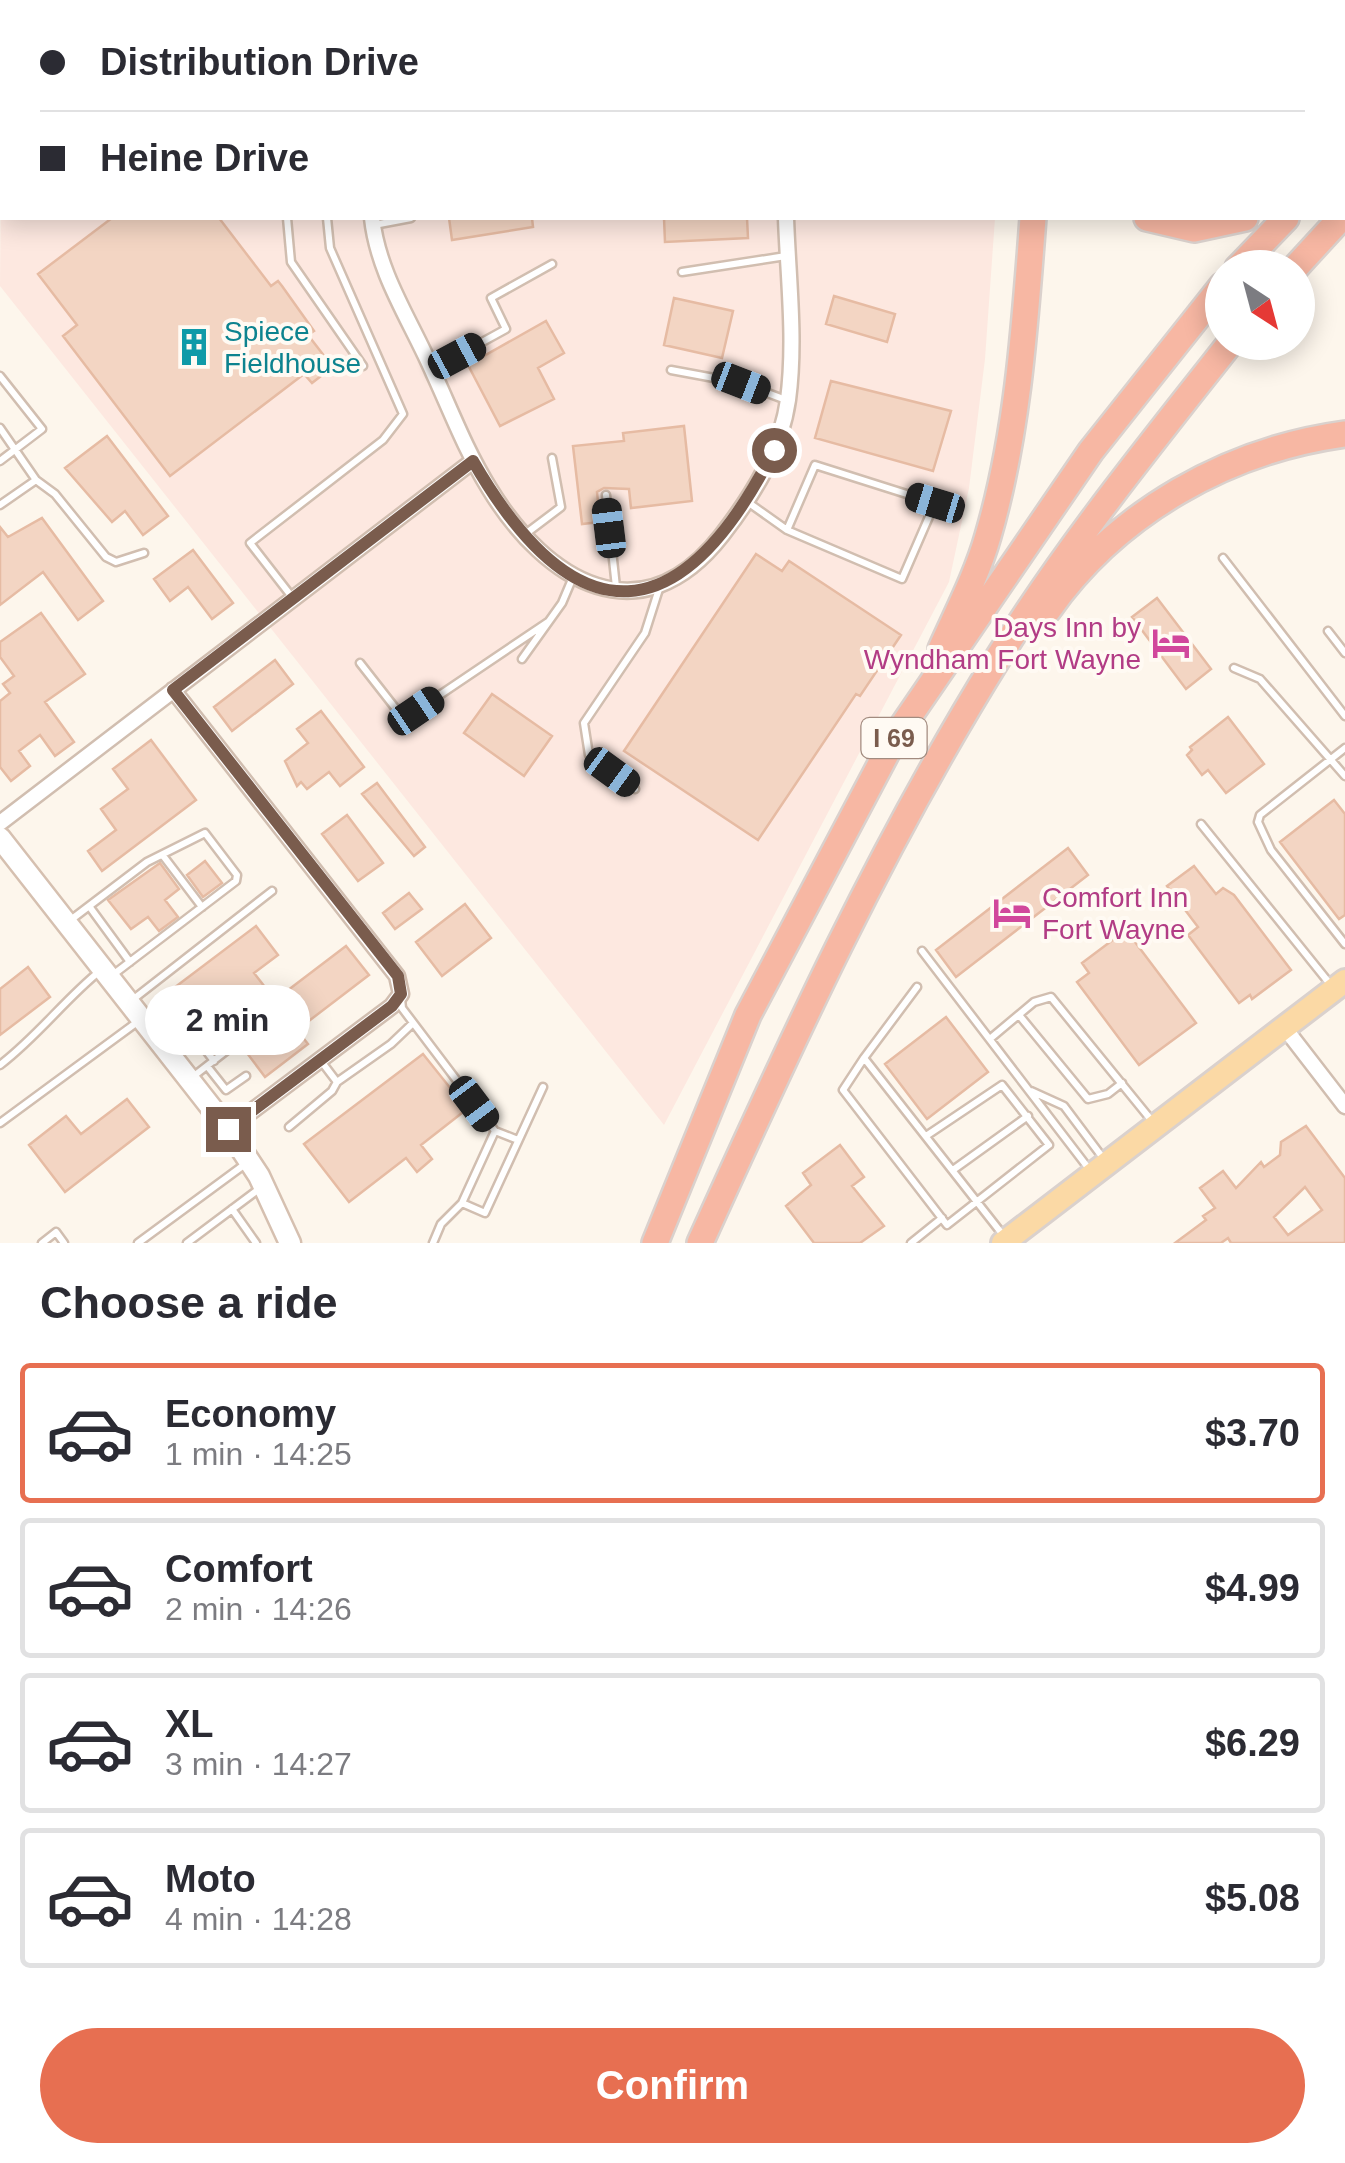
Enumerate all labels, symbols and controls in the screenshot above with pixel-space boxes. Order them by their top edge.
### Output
text: Distribution Drive [100,41,419,83]
text: Heine Drive [100,137,309,179]
north arrow [1205,250,1315,360]
map controls [1205,250,1315,360]
place label: Spiece Fieldhouse [224,316,361,379]
building icon: Spiece Fieldhouse [173,326,215,368]
car [423,329,491,383]
car [708,358,774,408]
route start [752,428,797,473]
car [902,480,968,526]
car [590,496,628,560]
place label: Days Inn by Wyndham Fort Wayne [864,612,1141,675]
hotel icon: Days Inn by Wyndham Fort Wayne [1150,622,1192,664]
car [383,682,449,740]
road number: I 69 [862,718,926,758]
car [579,742,645,802]
place label: Comfort Inn Fort Wayne [1042,882,1188,945]
hotel icon: Comfort Inn Fort Wayne [991,892,1033,934]
callout: 2 min [146,984,310,1054]
text: 2 min [186,1002,269,1038]
car [444,1071,504,1137]
route end [206,1107,251,1152]
text: Choose a ride [40,1277,338,1328]
icon: car [45,1388,135,1478]
text: Economy [165,1393,336,1435]
text: $3.70 [1205,1412,1300,1454]
text: 1 min · 14:25 [165,1436,352,1472]
icon: car [45,1543,135,1633]
text: Comfort [165,1548,313,1590]
text: $4.99 [1205,1567,1300,1609]
text: 2 min · 14:26 [165,1591,352,1627]
icon: car [45,1698,135,1788]
text: XL [165,1703,214,1745]
text: $6.29 [1205,1722,1300,1764]
text: 3 min · 14:27 [165,1746,352,1782]
icon: car [45,1853,135,1943]
text: Moto [165,1858,256,1900]
text: $5.08 [1205,1877,1300,1919]
text: 4 min · 14:28 [165,1901,352,1937]
button: Confirm [40,2028,1305,2143]

